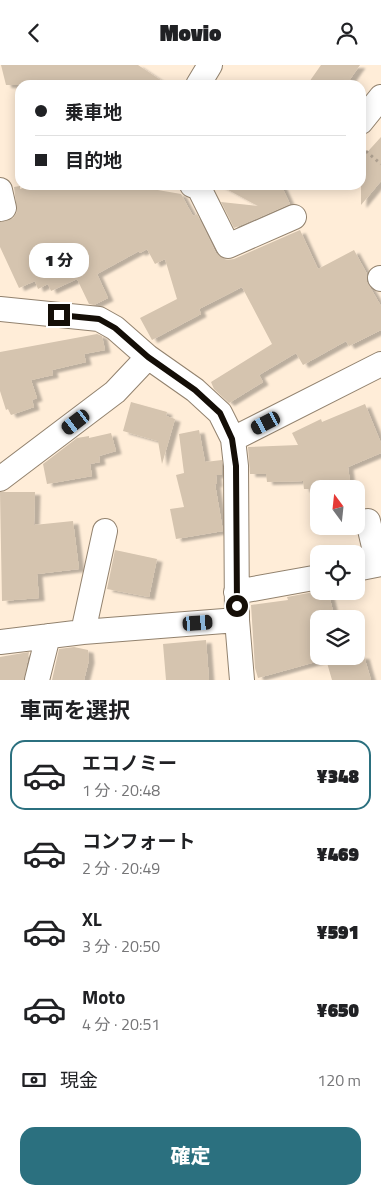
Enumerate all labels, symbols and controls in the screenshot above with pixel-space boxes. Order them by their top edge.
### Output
text: Movio [160,16,221,50]
icon: back [20,19,48,47]
icon: person [333,19,361,47]
text: 乗車地 [65,97,122,126]
text: 目的地 [65,145,122,174]
callout: 1 分 [29,243,89,277]
text: 1 分 [45,248,73,272]
route end [48,304,70,326]
car [59,407,92,437]
car [249,410,282,436]
north arrow [310,480,365,535]
map controls [310,480,365,665]
button: locate [310,545,365,600]
route start [226,595,248,617]
button: layers [310,610,365,665]
car [182,614,213,632]
text: 車両を選択 [20,693,130,727]
text: エコノミー [82,748,177,777]
icon: car [22,753,67,798]
text: ¥348 [317,761,359,790]
text: 1 分 · 20:48 [82,778,160,802]
text: コンフォート [82,826,195,855]
icon: car [22,831,67,876]
text: ¥469 [317,839,359,868]
text: 2 分 · 20:49 [82,856,160,880]
text: XL [82,904,102,933]
icon: car [22,909,67,954]
text: ¥591 [317,917,359,946]
text: 3 分 · 20:50 [82,934,160,958]
text: Moto [82,982,125,1011]
icon: car [22,987,67,1032]
text: ¥650 [317,995,359,1024]
text: 4 分 · 20:51 [82,1012,160,1036]
text: 現金 [60,1065,98,1094]
icon: cash [20,1066,48,1094]
text: 120 m [317,1068,361,1092]
button: 確定 [20,1127,361,1185]

